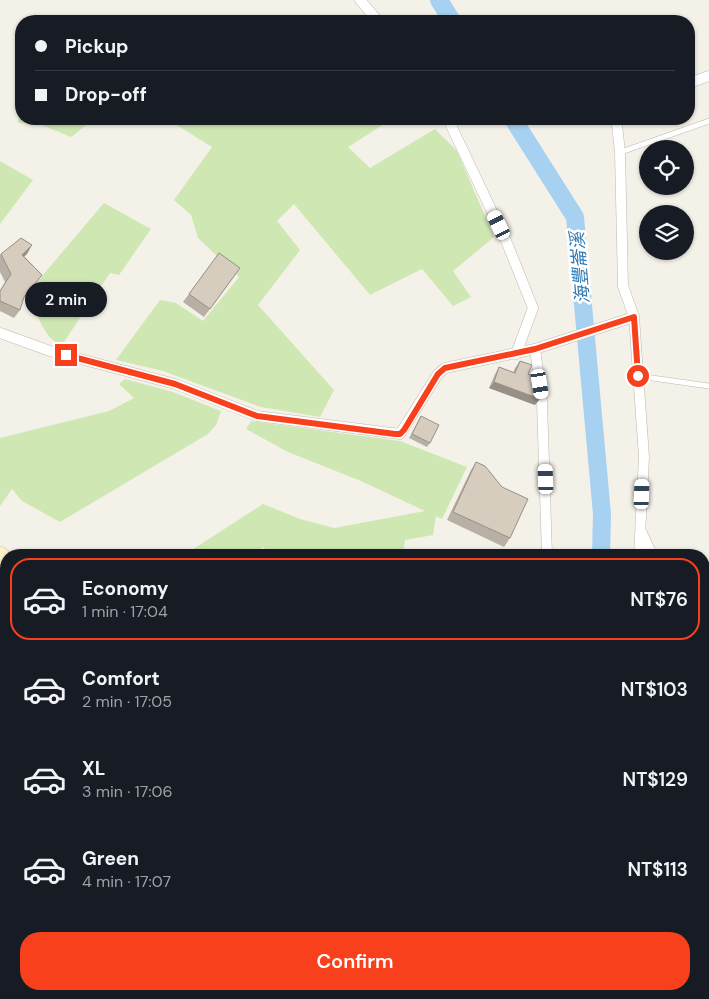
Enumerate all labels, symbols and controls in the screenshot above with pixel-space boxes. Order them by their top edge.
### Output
text: Pickup [65,34,129,59]
text: Drop-off [65,82,147,107]
map controls [639,140,694,260]
button: locate [639,140,694,195]
button: layers [639,205,694,260]
car [485,208,512,242]
water label: 海豐崙溪 [565,228,595,305]
callout: 2 min [25,282,107,318]
text: 2 min [45,289,87,310]
route end [55,344,77,366]
route start [627,365,649,387]
car [530,368,549,400]
car [537,464,554,494]
car [633,479,650,509]
text: Economy [82,576,169,601]
icon: car [22,577,67,622]
text: NT$76 [630,587,688,612]
text: 1 min · 17:04 [82,601,168,622]
text: Comfort [82,666,160,691]
icon: car [22,667,67,712]
text: NT$103 [621,677,688,702]
text: 2 min · 17:05 [82,691,172,712]
text: XL [82,756,105,781]
icon: car [22,757,67,802]
text: NT$129 [623,767,688,792]
text: 3 min · 17:06 [82,781,172,802]
text: Green [82,846,139,871]
icon: car [22,847,67,892]
text: NT$113 [627,857,688,882]
text: 4 min · 17:07 [82,871,171,892]
button: Confirm [20,932,690,990]

